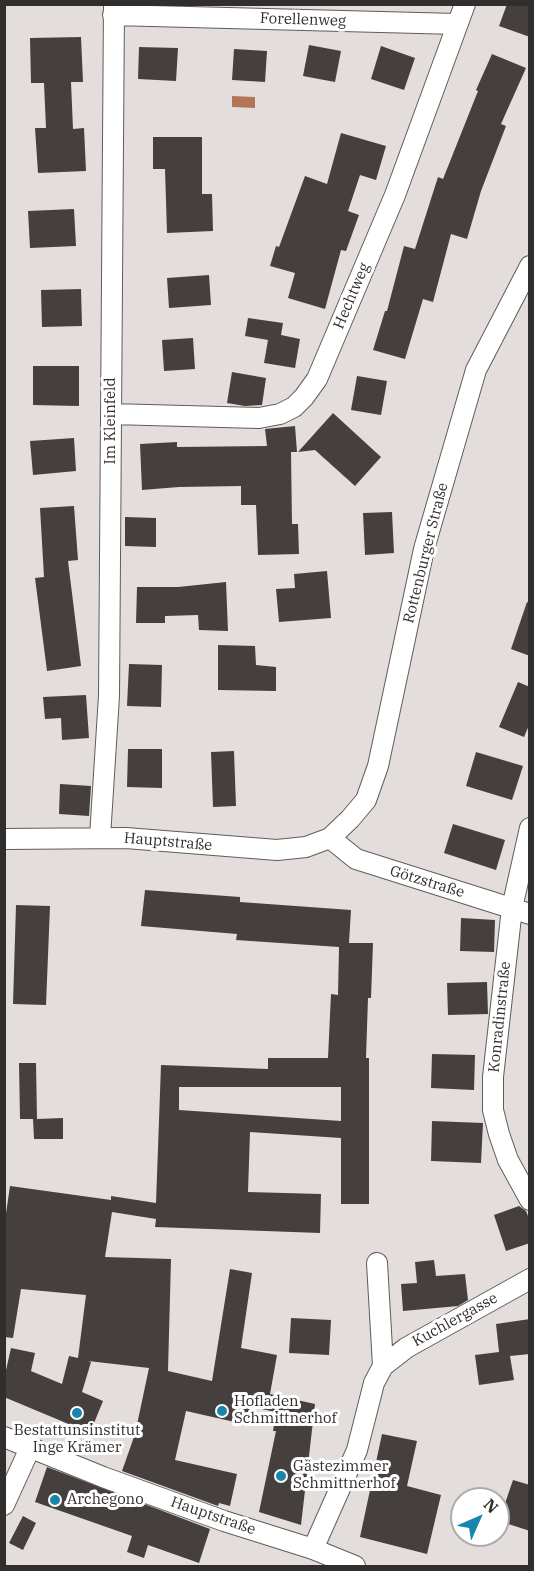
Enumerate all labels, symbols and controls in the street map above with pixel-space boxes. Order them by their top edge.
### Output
street label: Forellenweg [260,10,346,30]
street label: Hechtweg [330,260,374,332]
street label: Im Kleinfeld [102,377,120,465]
street label: Rottenburger Straße [400,481,452,625]
street label: Hauptstraße [123,829,213,855]
street label: Götzstraße [388,862,466,902]
street label: Konradinstraße [485,961,515,1073]
street label: Kuchlergasse [409,1289,501,1351]
place label: Hofladen Schmittnerhof [234,1393,337,1428]
marker: Hofladen Schmittnerhof [215,1404,229,1418]
marker: Bestattunsinstitut Inge Krämer [70,1406,84,1420]
place label: Bestattunsinstitut Inge Krämer [14,1422,140,1457]
place label: Gästezimmer Schmittnerhof [293,1458,396,1493]
marker: Gästezimmer Schmittnerhof [274,1469,288,1483]
north arrow [450,1487,510,1547]
place label: Archegono [67,1491,144,1509]
marker: Archegono [48,1493,62,1507]
street label: Hauptstraße [168,1493,258,1539]
text: N [480,1494,503,1517]

